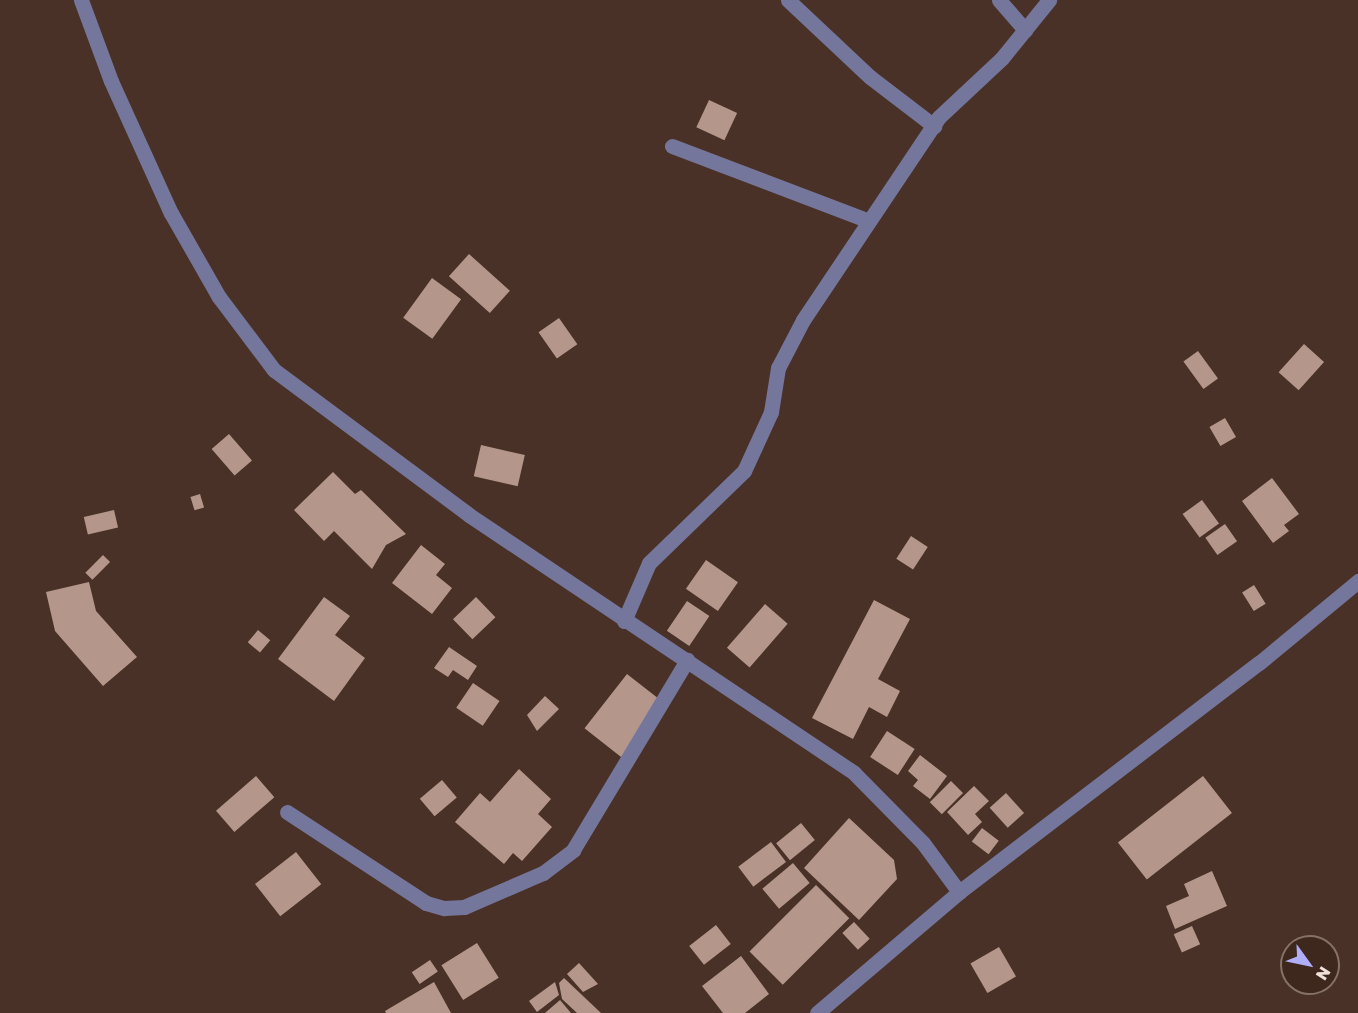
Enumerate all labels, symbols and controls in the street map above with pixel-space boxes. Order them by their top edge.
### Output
north arrow [1280,935,1340,995]
text: N [1312,963,1335,984]

